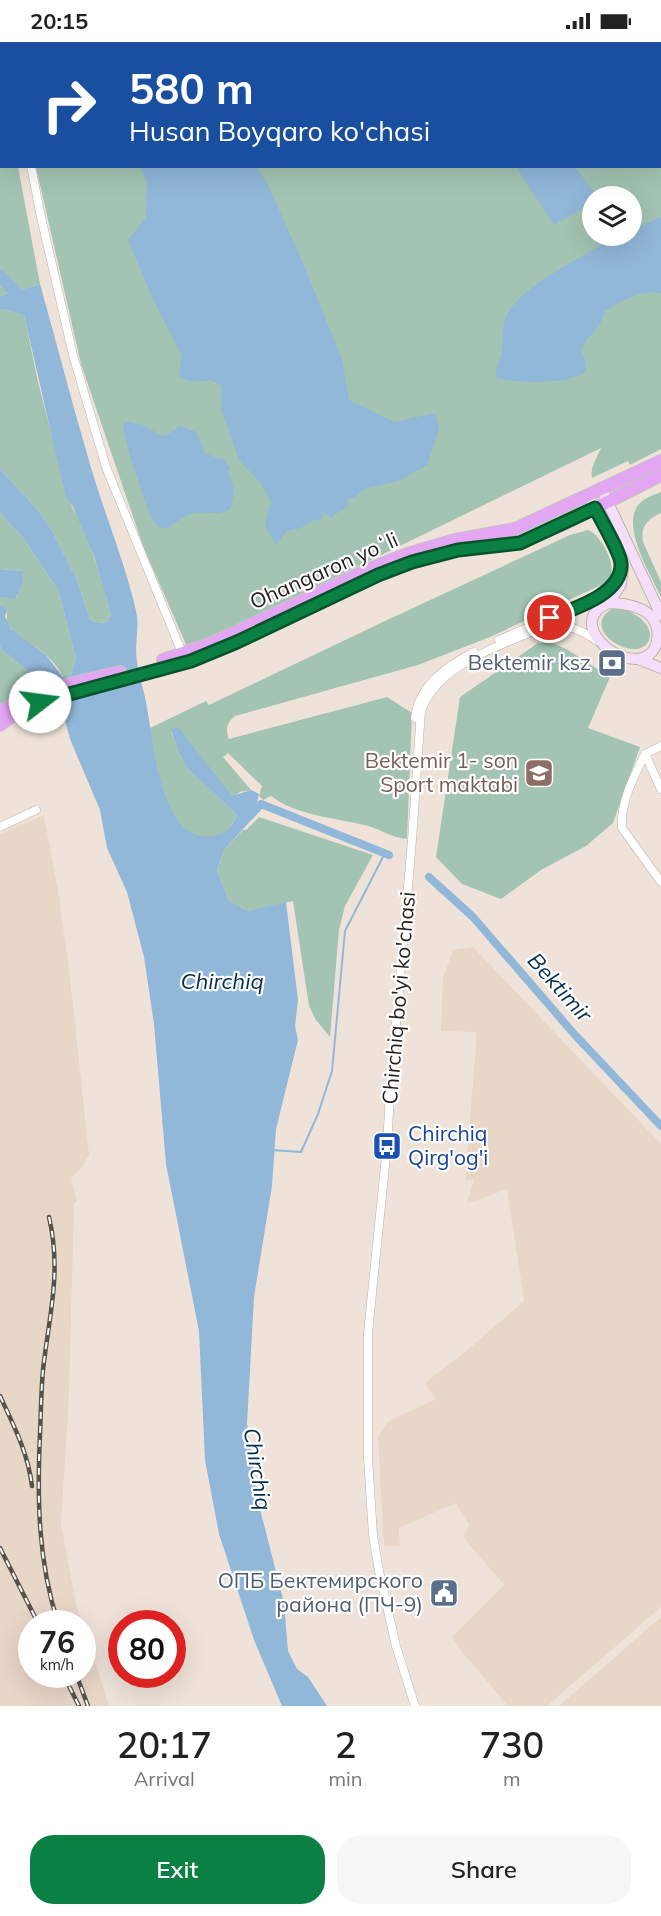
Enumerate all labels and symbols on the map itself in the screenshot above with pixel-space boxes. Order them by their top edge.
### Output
street label: Ohangaron yoʻli [245,526,402,614]
pin [524,592,575,643]
bank icon: Bektemir ksz [596,647,628,679]
place label: Bektemir ksz [468,649,591,675]
position arrow [8.0,670,72.0,734]
place label: Bektemir 1- son Sport maktabi [365,747,518,797]
school or university icon: Bektemir 1- son Sport maktabi [523,757,555,789]
street label: Chirchiq bo'yi ko'chasi [376,890,420,1105]
water label: Bektimir [522,947,599,1028]
water label: Chirchiq [180,967,264,995]
place label: Chirchiq Qirg'og'i [408,1120,488,1170]
bus stop icon: Chirchiq Qirg'og'i [371,1130,403,1162]
water label: Chirchiq [238,1426,278,1512]
place label: ОПБ Бектемирского района (ПЧ-9) [218,1567,423,1617]
public building icon: ОПБ Бектемирского района (ПЧ-9) [428,1577,460,1609]
speed limit sign: 80 [108,1610,186,1688]

